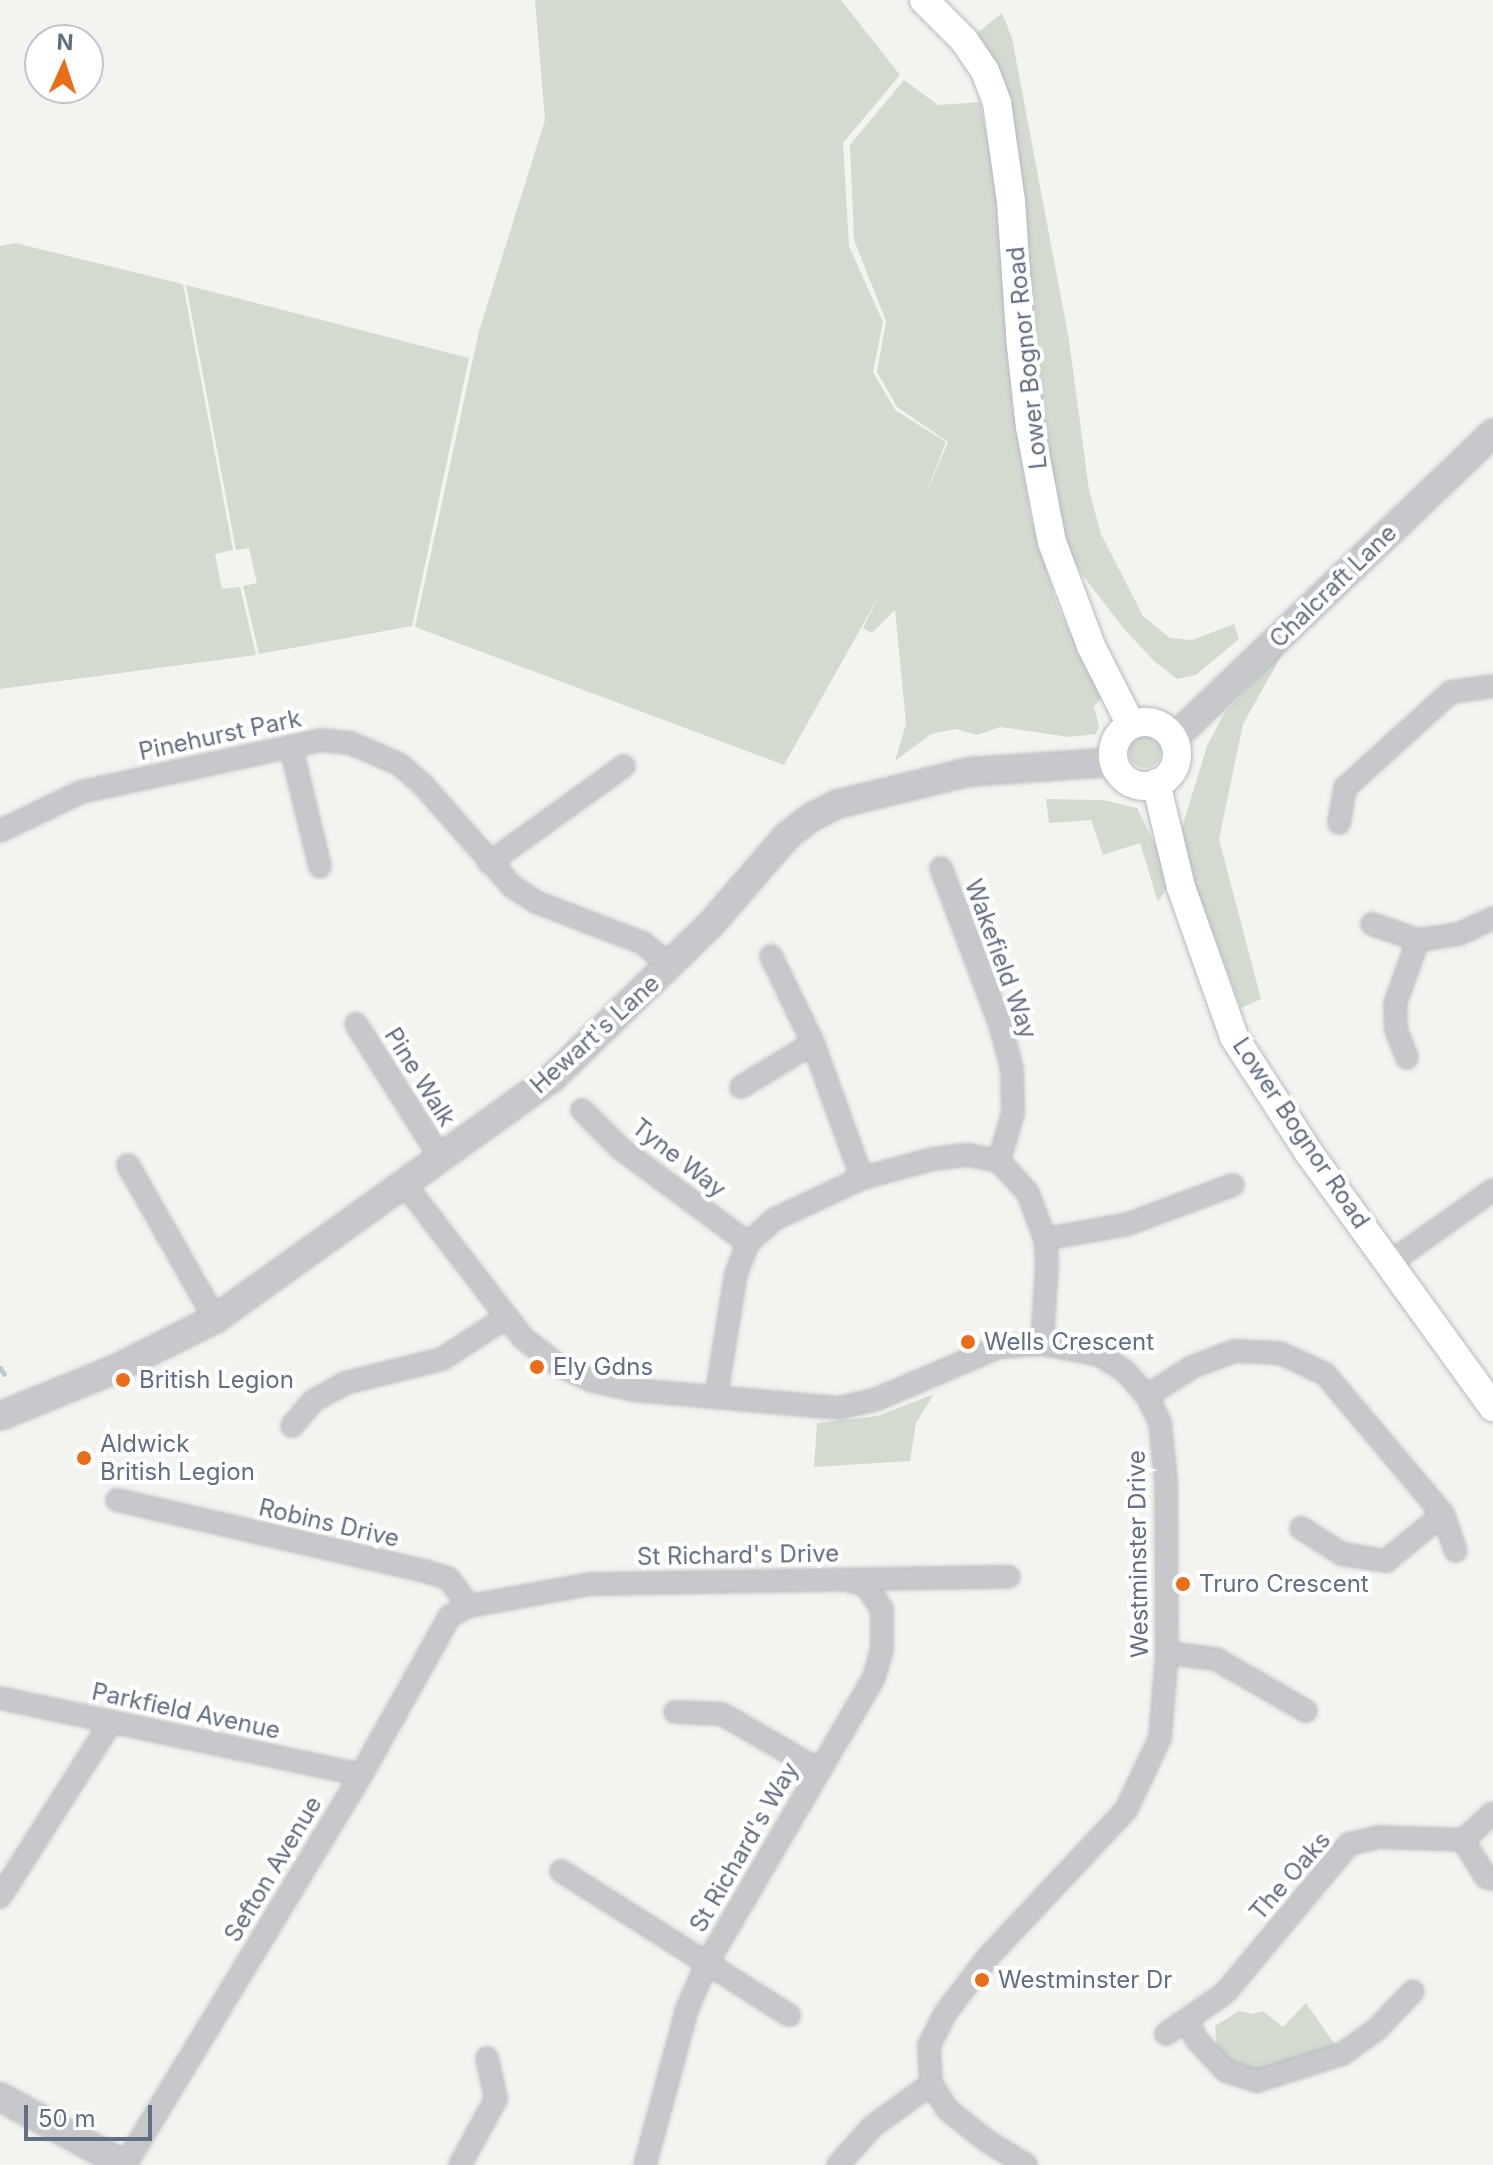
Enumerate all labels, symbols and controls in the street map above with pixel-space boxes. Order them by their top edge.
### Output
north arrow [24,24,104,104]
text: N [56,29,74,55]
street label: Lower Bognor Road [1001,245,1053,471]
street label: Chalcraft Lane [1264,518,1402,654]
street label: Pinehurst Park [136,704,304,766]
street label: Wakefield Way [959,875,1043,1043]
street label: Hewart's Lane [525,969,665,1099]
street label: Pine Walk [378,1022,462,1132]
street label: Lower Bognor Road [1227,1032,1375,1234]
street label: Tyne Way [626,1112,732,1204]
place label: Wells Crescent [984,1328,1154,1356]
marker: Wells Crescent [959,1333,977,1351]
place label: Ely Gdns [553,1353,653,1381]
marker: Ely Gdns [528,1358,546,1376]
place label: British Legion [139,1366,294,1394]
marker: British Legion [114,1371,132,1389]
place label: Aldwick British Legion [100,1430,255,1486]
marker: Aldwick British Legion [75,1449,93,1467]
street label: Westminster Drive [1122,1450,1154,1658]
street label: Robins Drive [256,1493,402,1553]
street label: St Richard's Drive [637,1539,839,1571]
place label: Truro Crescent [1199,1570,1369,1598]
marker: Truro Crescent [1174,1575,1192,1593]
street label: Parkfield Avenue [89,1677,283,1745]
street label: St Richard's Way [684,1757,804,1937]
street label: Sefton Avenue [218,1791,328,1947]
street label: The Oaks [1244,1826,1336,1926]
place label: Westminster Dr [998,1966,1172,1994]
marker: Westminster Dr [973,1971,991,1989]
scale bar [28,2089,156,2139]
text: 50 m [38,2104,96,2133]

